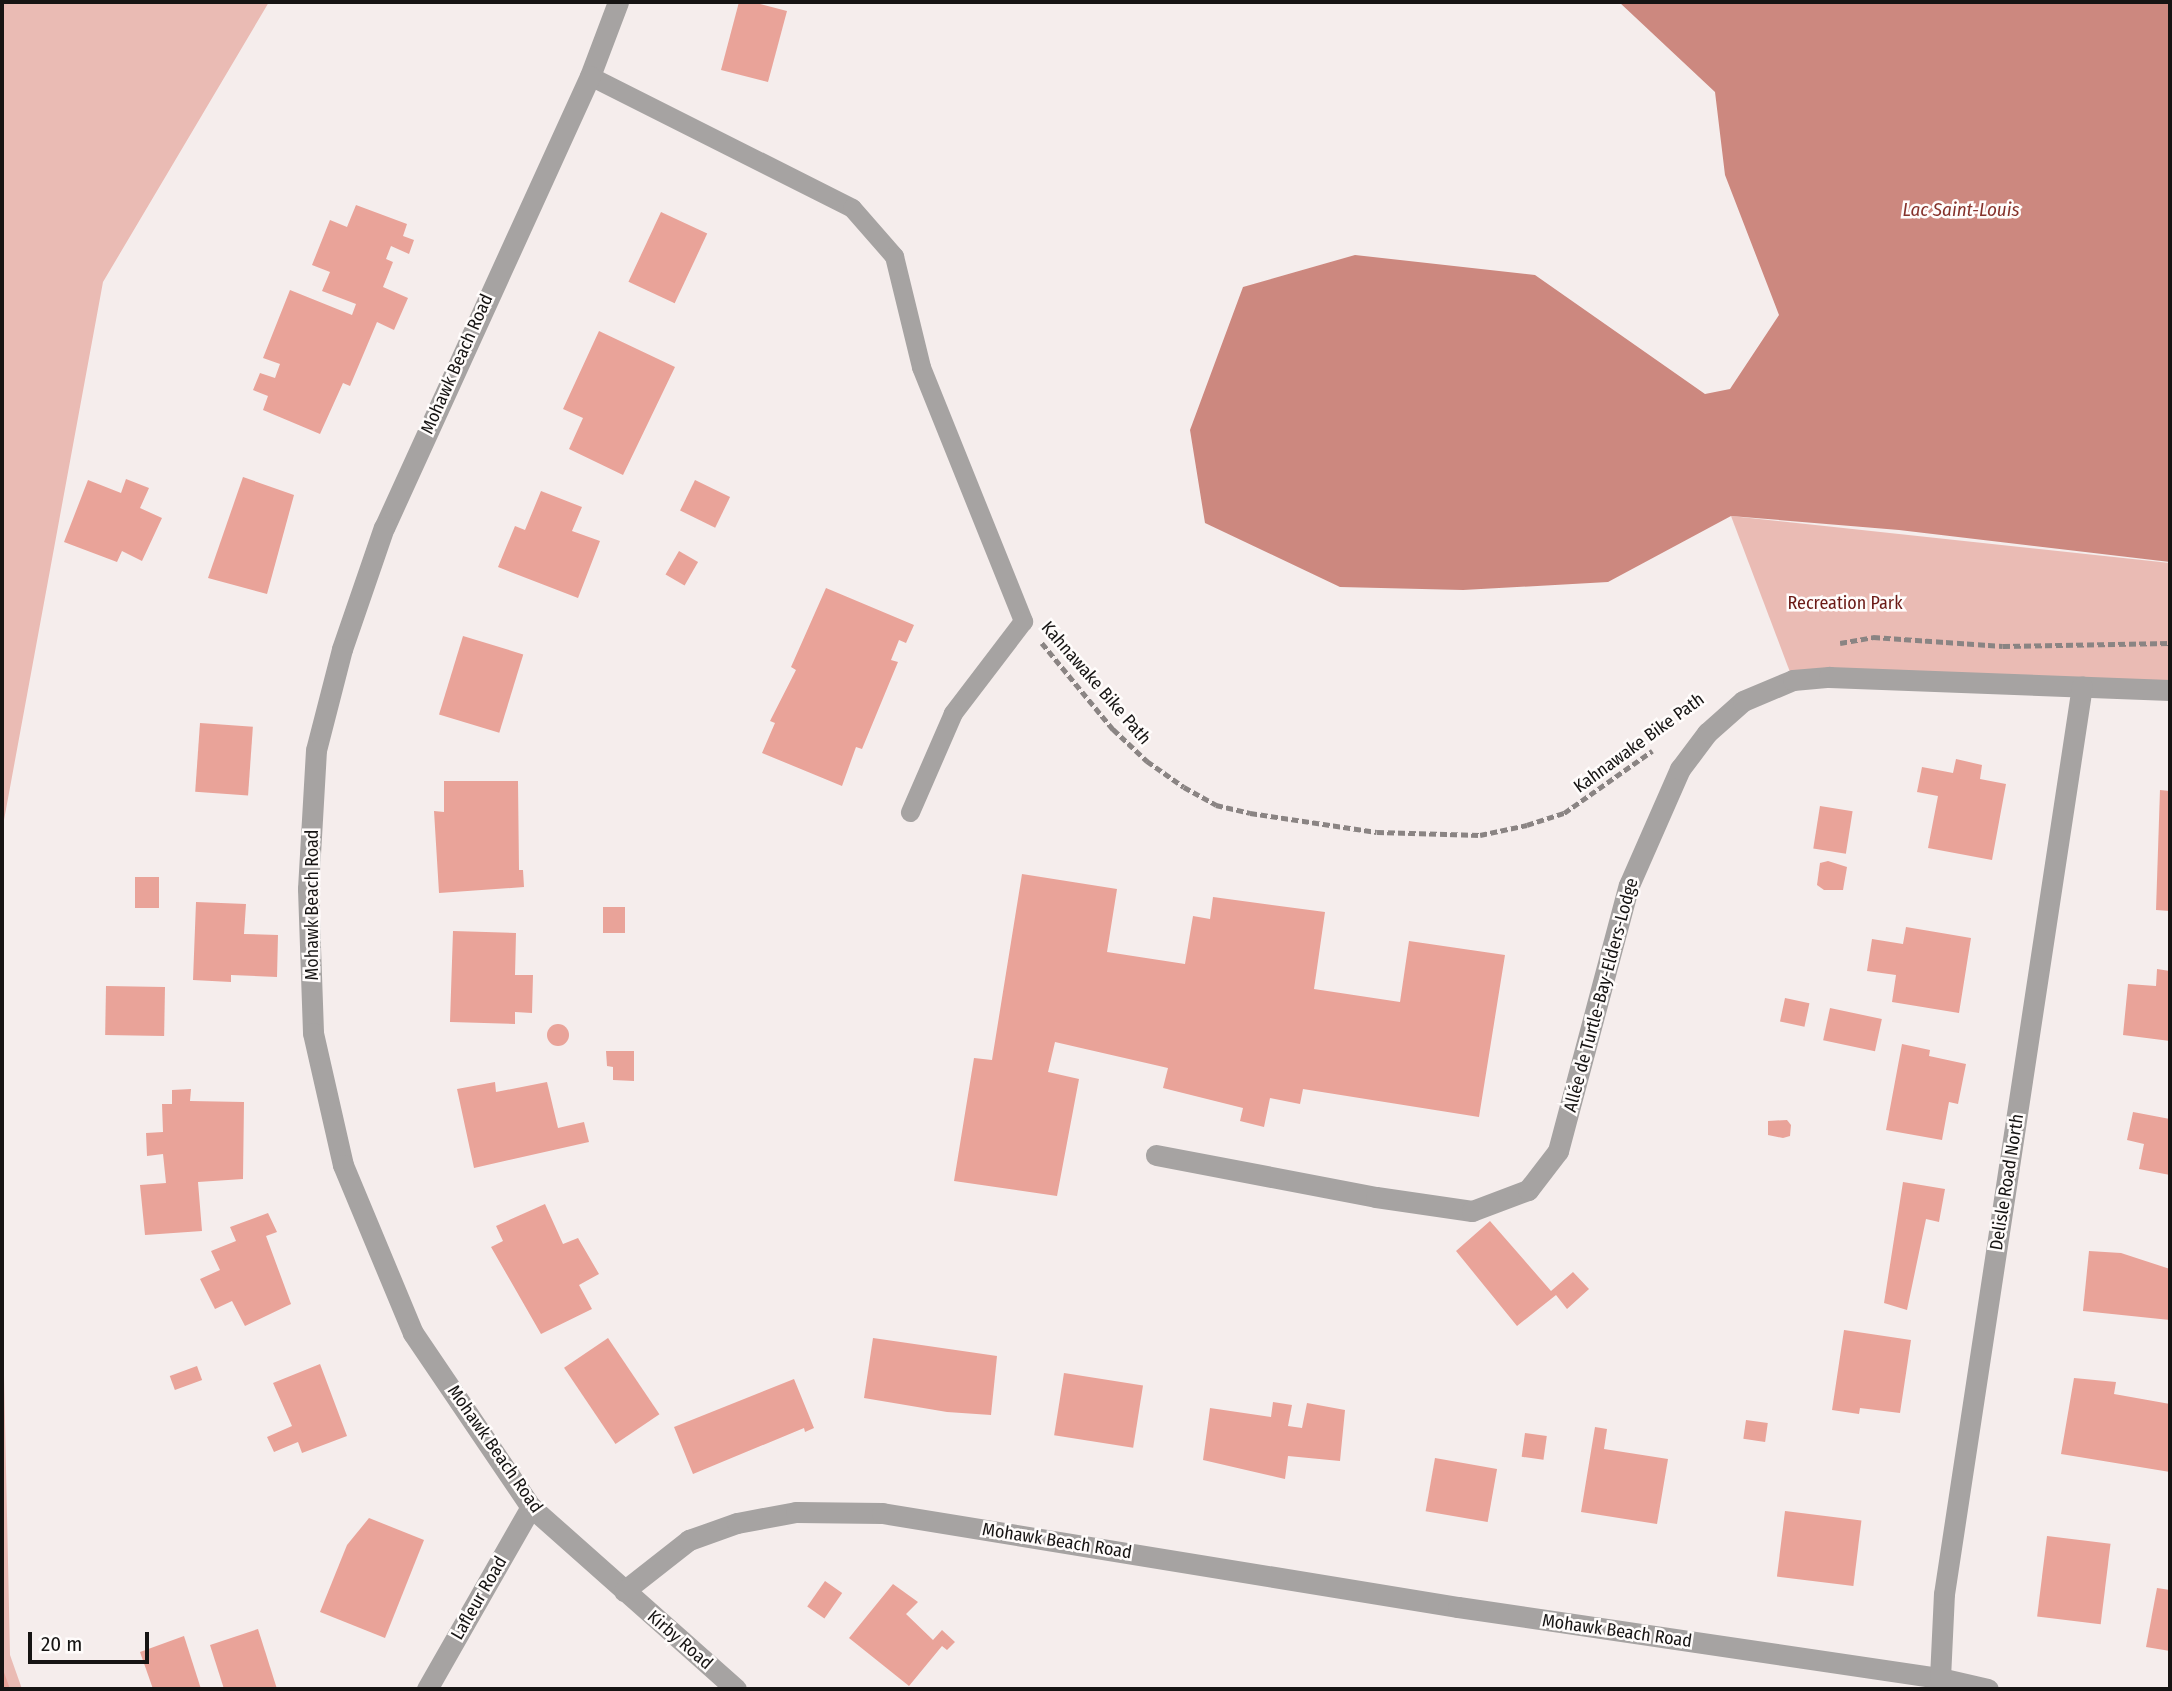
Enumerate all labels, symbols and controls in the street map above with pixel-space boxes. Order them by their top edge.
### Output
water label: Lac Saint-Louis [1902,199,2020,221]
street label: Mohawk Beach Road [416,291,498,437]
park label: Recreation Park [1787,592,1903,614]
street label: Kahnawake Bike Path [1037,617,1155,749]
street label: Kahnawake Bike Path [1570,688,1708,798]
street label: Mohawk Beach Road [301,829,323,981]
street label: Allée de Turtle-Bay-Elders-Lodge [1559,876,1643,1114]
street label: Delisle Road North [1986,1112,2028,1252]
street label: Mohawk Beach Road [443,1381,547,1517]
street label: Mohawk Beach Road [981,1519,1133,1563]
street label: Lafleur Road [447,1553,511,1643]
street label: Kirby Road [643,1606,717,1674]
street label: Mohawk Beach Road [1541,1610,1693,1652]
scale bar [32,1618,152,1662]
text: 20 m [41,1631,82,1657]

